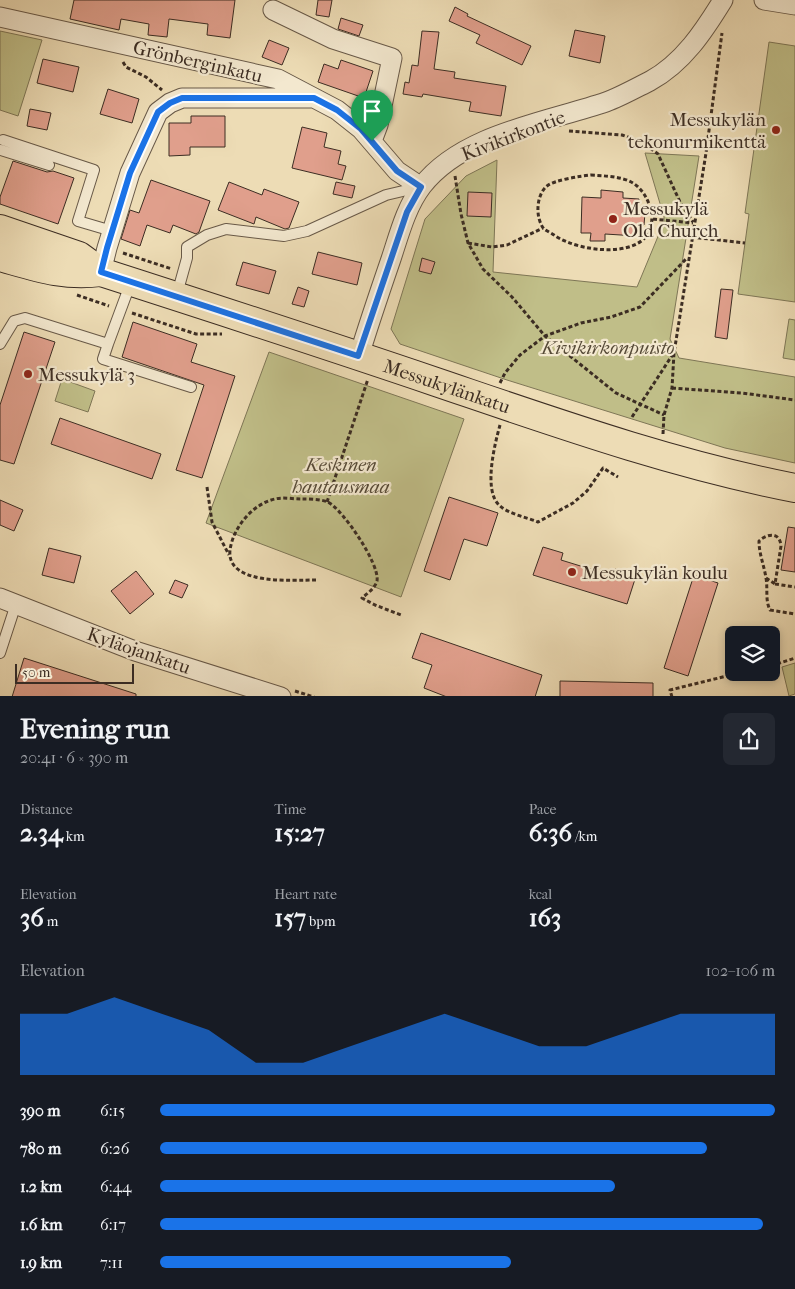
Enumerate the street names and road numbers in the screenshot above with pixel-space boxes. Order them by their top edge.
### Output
street label: Grönberginkatu [131,36,265,88]
street label: Kivikirkontie [458,106,568,166]
street label: Messukylänkatu [380,355,513,419]
street label: Kyläojankatu [84,623,193,679]

